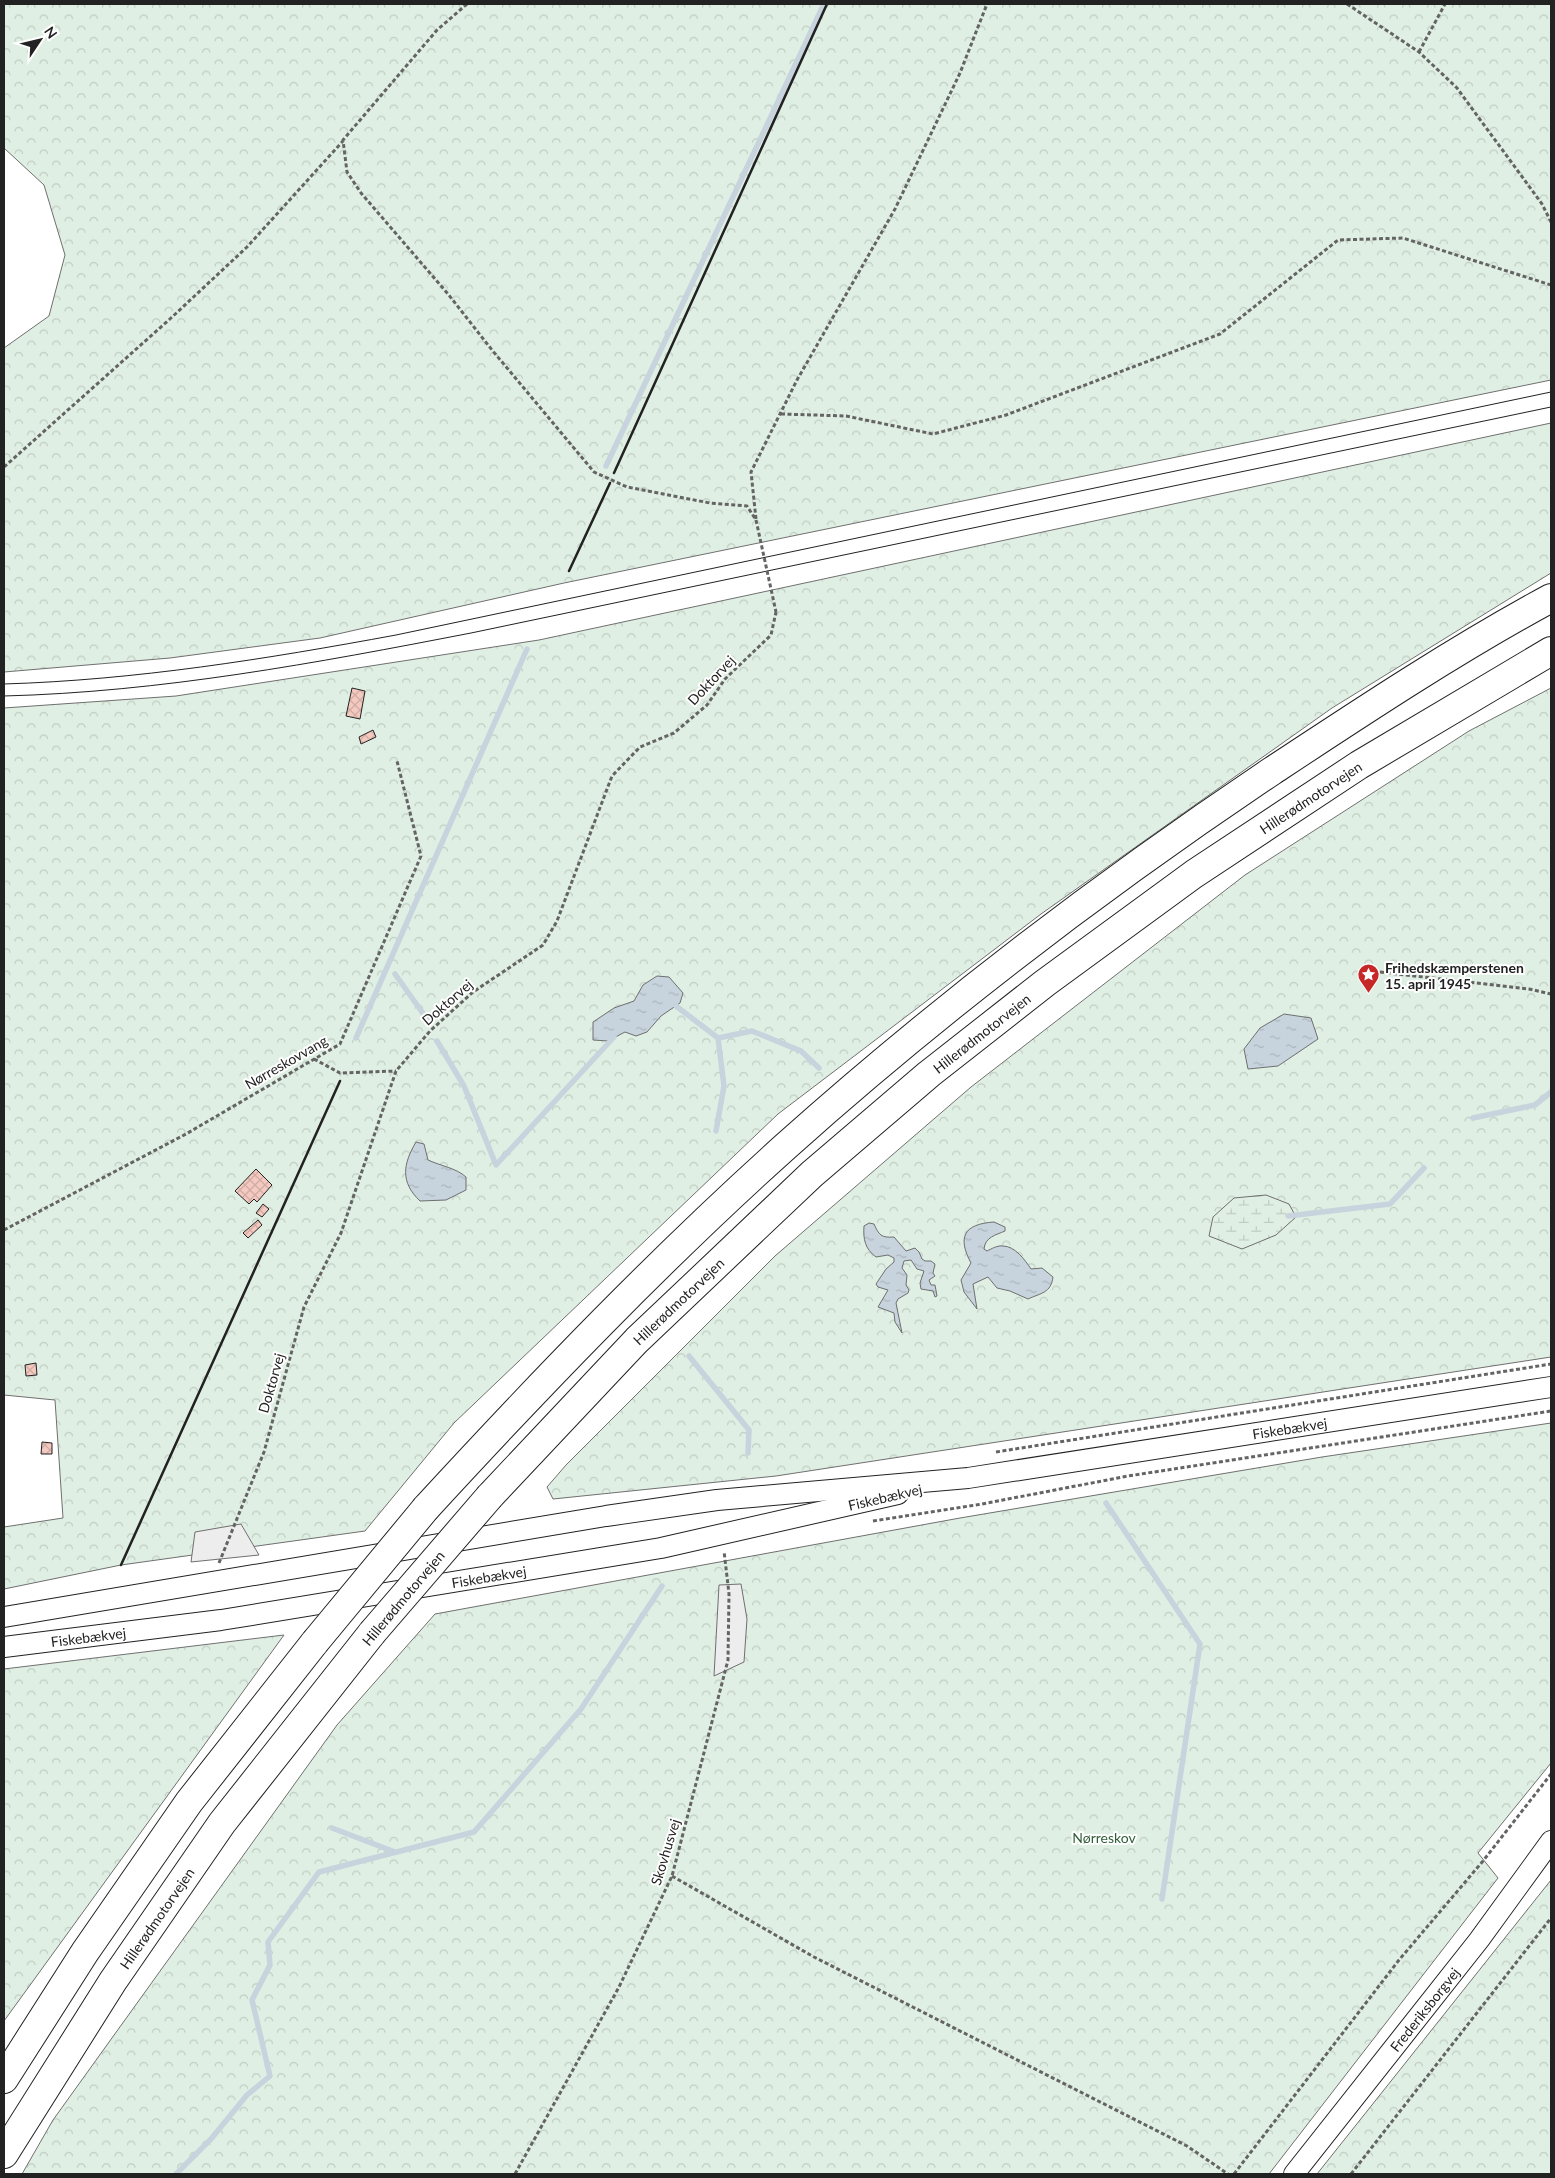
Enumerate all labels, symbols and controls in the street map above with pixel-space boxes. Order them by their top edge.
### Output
north arrow [15,15,65,65]
text: N [41,23,61,42]
street label: Doktorvej [684,652,738,708]
street label: Hillerødmotorvejen [1256,757,1365,837]
place label: Frihedskæmperstenen 15. april 1945 [1385,959,1524,992]
place icon: Frihedskæmperstenen 15. april 1945 [1357,963,1381,994]
street label: Doktorvej [418,975,476,1029]
street label: Hillerødmotorvejen [929,990,1033,1076]
street label: Nørreskovvang [242,1031,330,1093]
street label: Hillerødmotorvejen [629,1254,727,1348]
street label: Doktorvej [254,1351,288,1415]
street label: Fiskebækvej [1251,1414,1328,1442]
street label: Fiskebækvej [846,1480,924,1514]
street label: Hillerødmotorvejen [358,1547,448,1649]
street label: Fiskebækvej [450,1562,527,1591]
street label: Fiskebækvej [50,1623,127,1650]
street label: Skovhusvej [647,1817,683,1887]
park label: Nørreskov [1072,1829,1136,1846]
street label: Hillerødmotorvejen [116,1864,197,1972]
street label: Frederiksborgvej [1386,1964,1463,2055]

